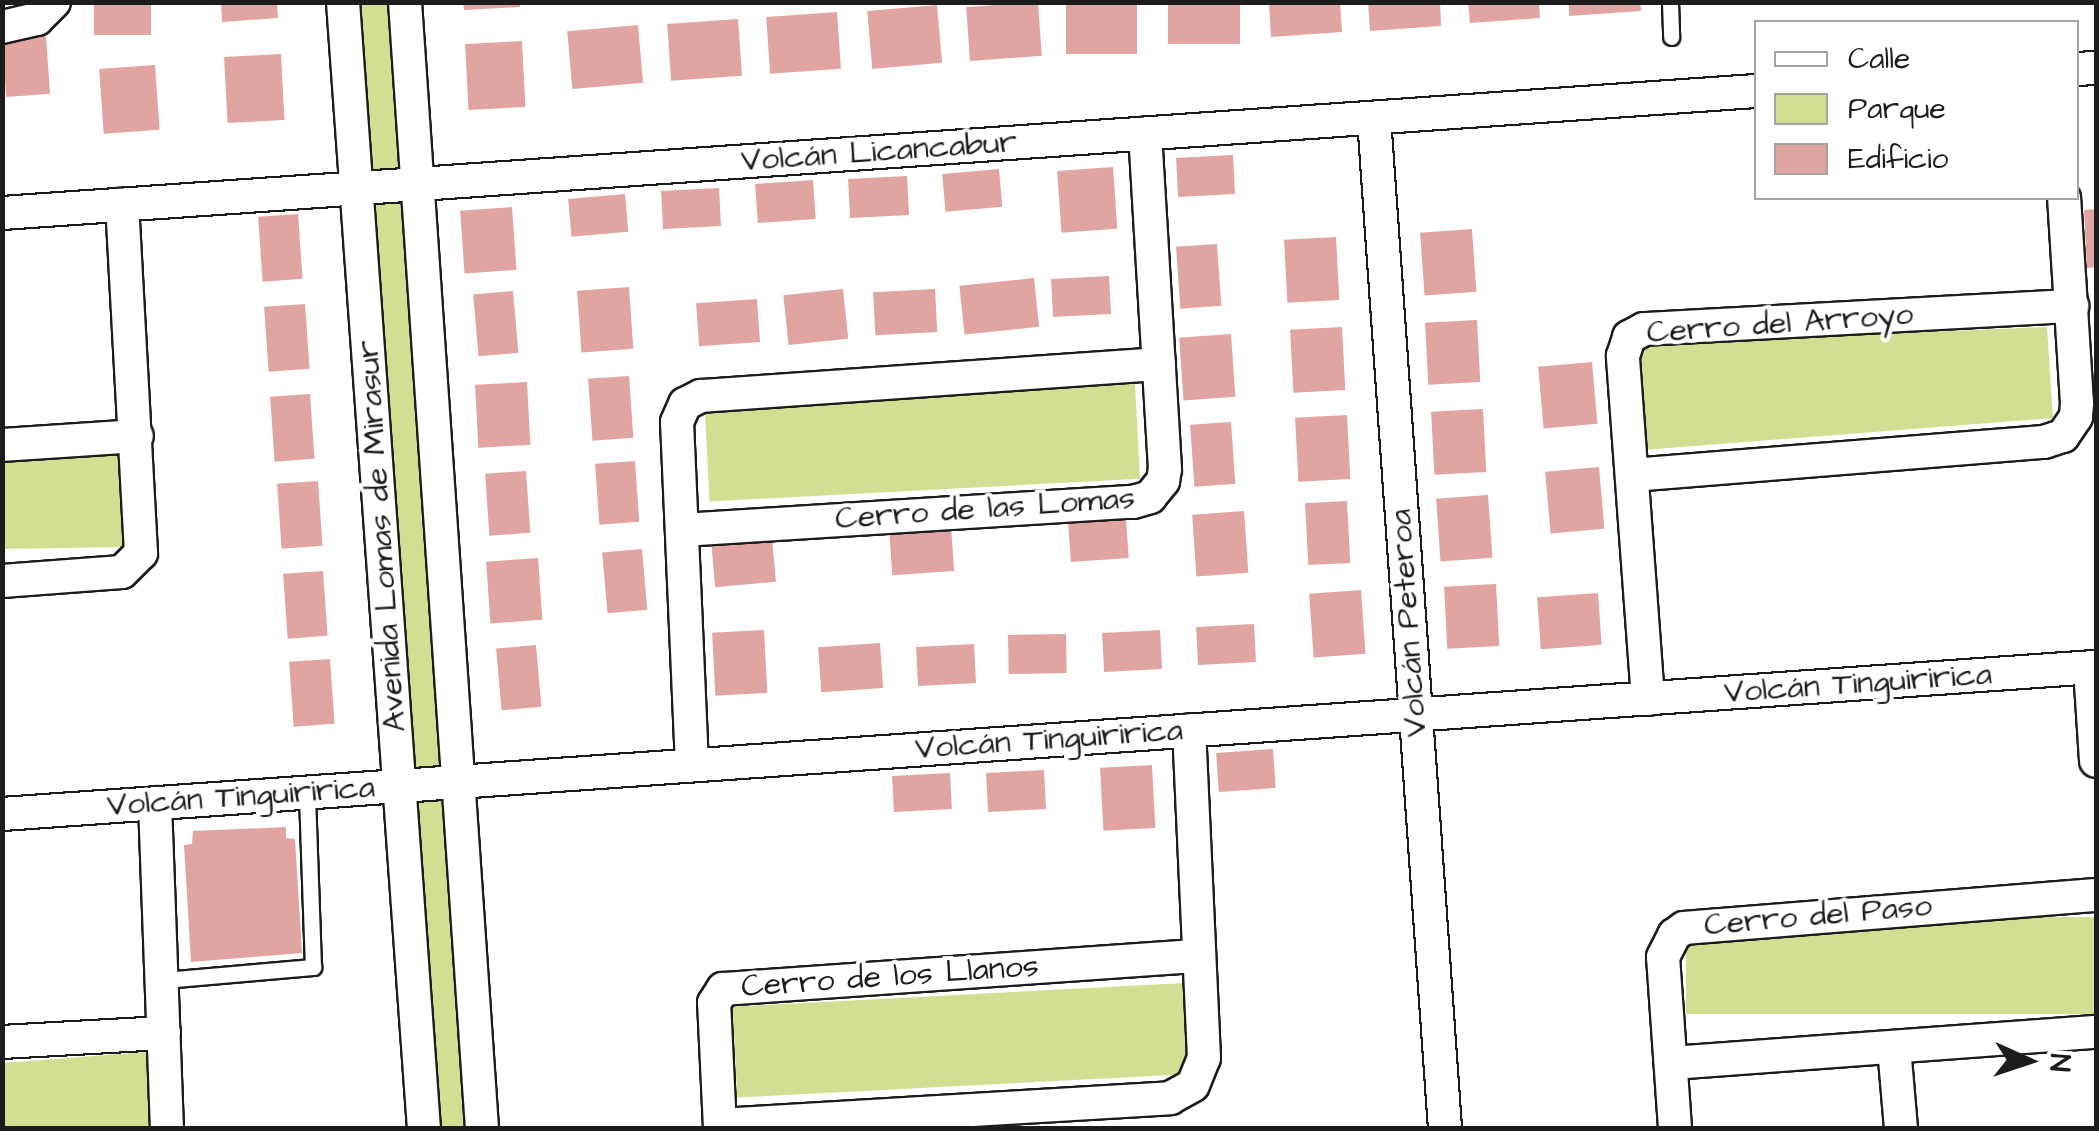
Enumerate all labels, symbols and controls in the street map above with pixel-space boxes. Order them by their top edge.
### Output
legend [1754,20,2079,200]
text: Calle [1848,38,1910,80]
text: Parque [1848,88,1946,130]
street label: Volcán Licancabur [740,123,1018,181]
text: Edificio [1848,138,1948,180]
street label: Cerro del Arroyo [1645,296,1915,352]
street label: Avenida Lomas de Mirasur [349,339,415,733]
street label: Cerro de las Lomas [834,479,1136,539]
street label: Volcán Peteroa [1382,508,1436,738]
street label: Volcán Tinguiririca [1723,655,1993,713]
street label: Volcán Tinguiririca [914,711,1184,769]
street label: Volcán Tinguiririca [106,768,376,826]
street label: Cerro del Paso [1703,887,1933,945]
street label: Cerro de los Llanos [740,947,1040,1007]
north arrow [1979,1011,2079,1111]
text: N [2040,1053,2079,1072]

